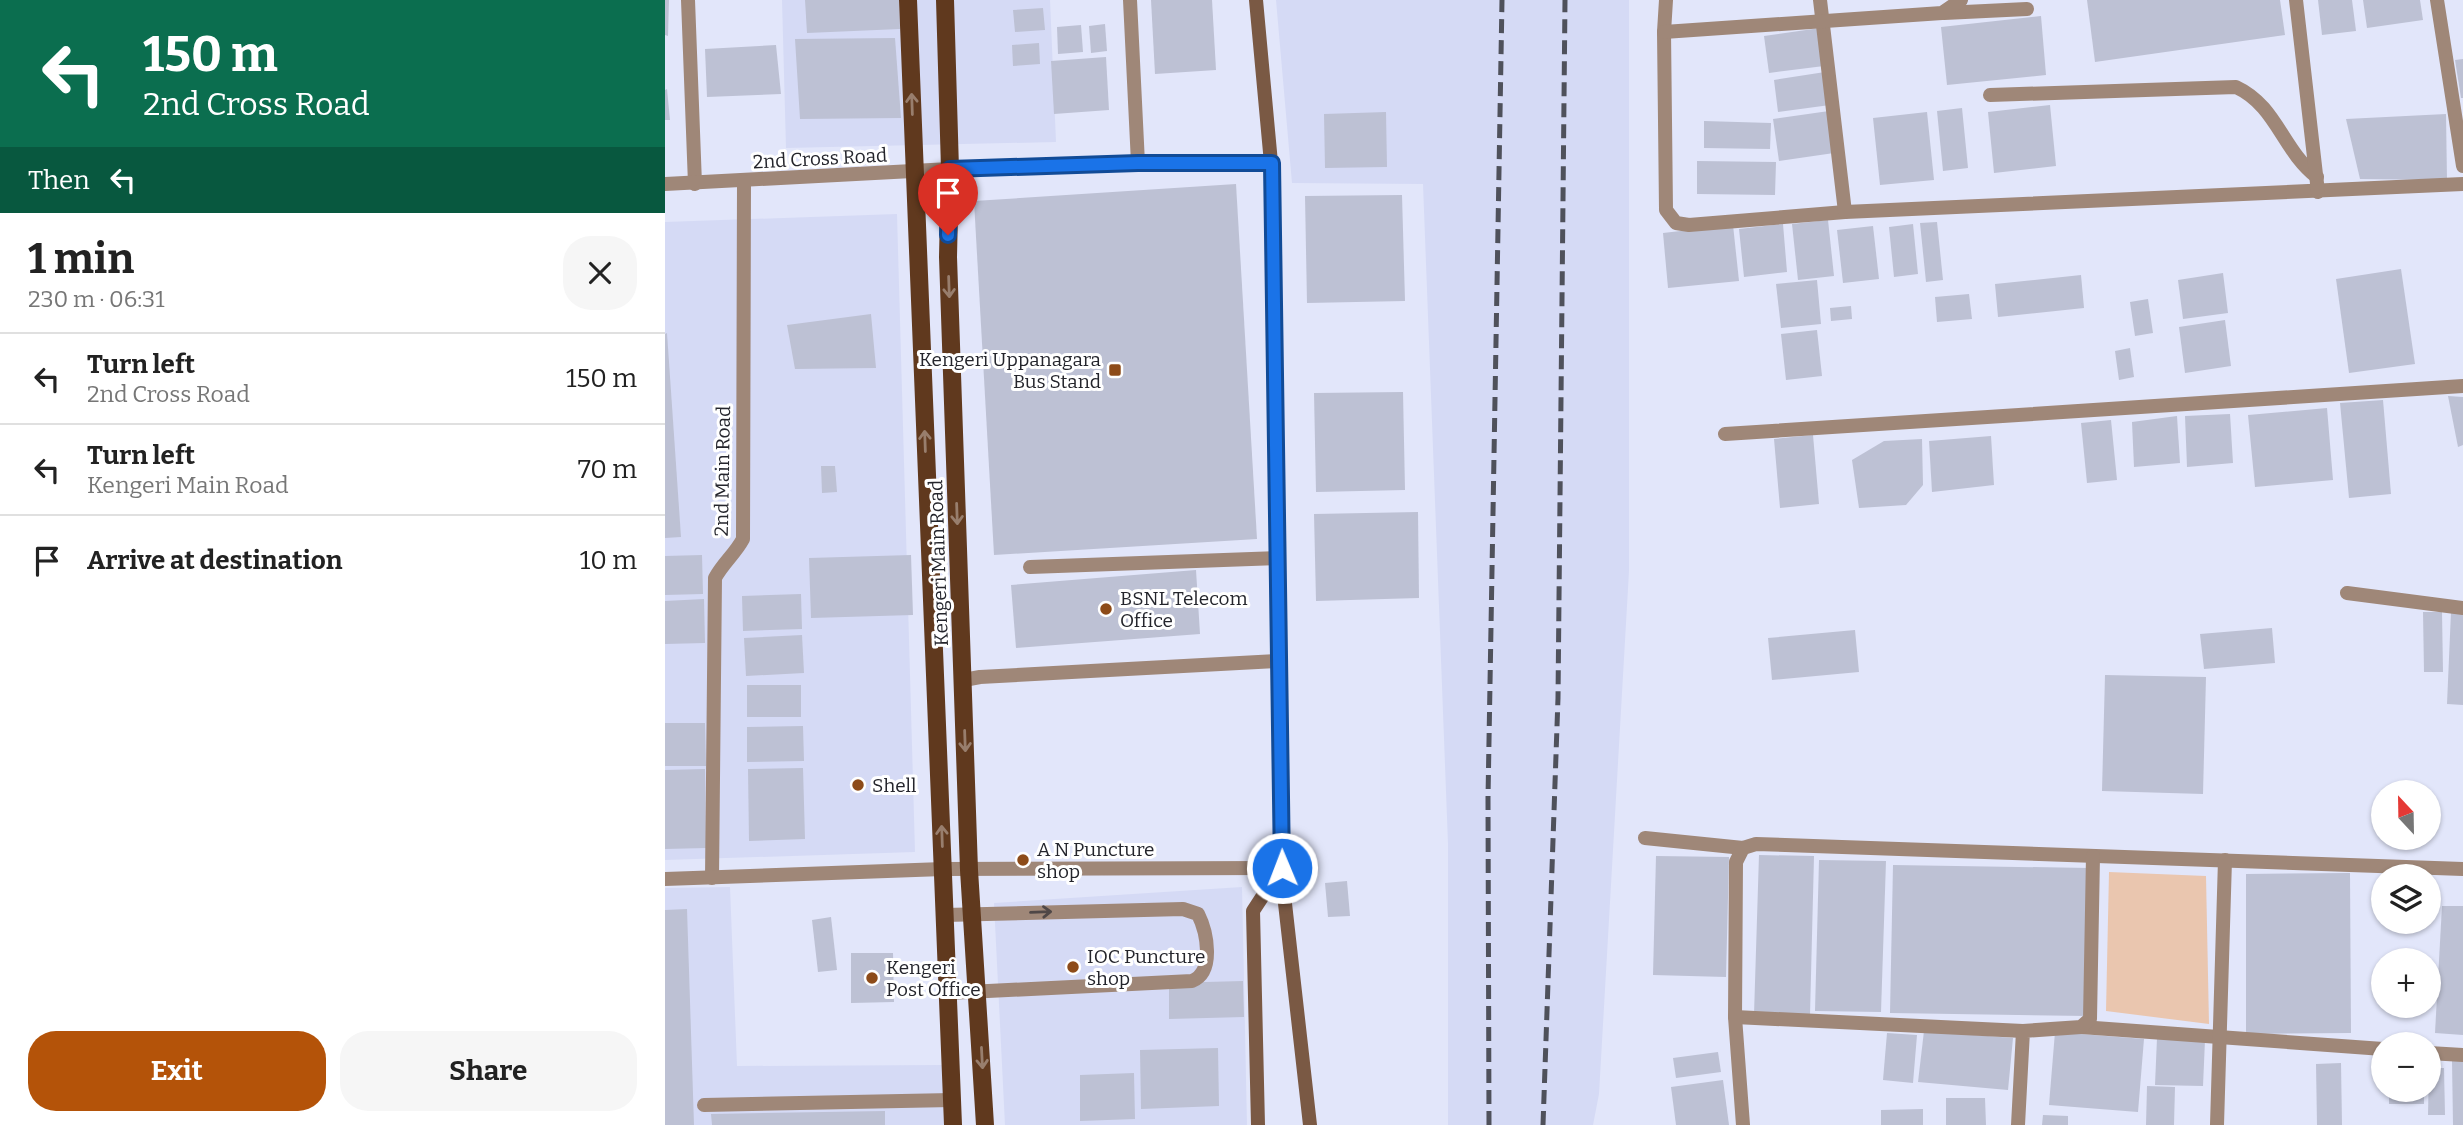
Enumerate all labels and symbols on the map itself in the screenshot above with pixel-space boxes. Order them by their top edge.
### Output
one-way arrow [905,93,919,116]
street label: 2nd Cross Road [752,143,888,174]
pin [918,163,978,235]
one-way arrow [943,275,956,298]
place label: Kengeri Uppanagara Bus Stand [919,348,1102,393]
marker: Kengeri Uppanagara Bus Stand [1107,362,1123,378]
street label: 2nd Main Road [710,406,735,537]
one-way arrow [919,430,932,453]
street label: Kengeri Main Road [924,479,953,647]
one-way arrow [951,502,964,525]
place label: BSNL Telecom Office [1120,587,1248,632]
marker: BSNL Telecom Office [1098,601,1114,617]
one-way arrow [959,730,972,753]
place label: Shell [872,774,917,797]
marker: Shell [850,777,866,793]
north arrow [2371,780,2441,850]
one-way arrow [935,825,948,848]
position arrow [1245,831,1319,905]
place label: A N Puncture shop [1037,838,1155,883]
marker: A N Puncture shop [1015,852,1031,868]
one-way arrow [1030,906,1053,919]
place label: IOC Puncture shop [1087,945,1205,990]
place label: Kengeri Post Office [886,956,981,1001]
marker: IOC Puncture shop [1065,959,1081,975]
marker: Kengeri Post Office [864,970,880,986]
one-way arrow [975,1046,988,1069]

